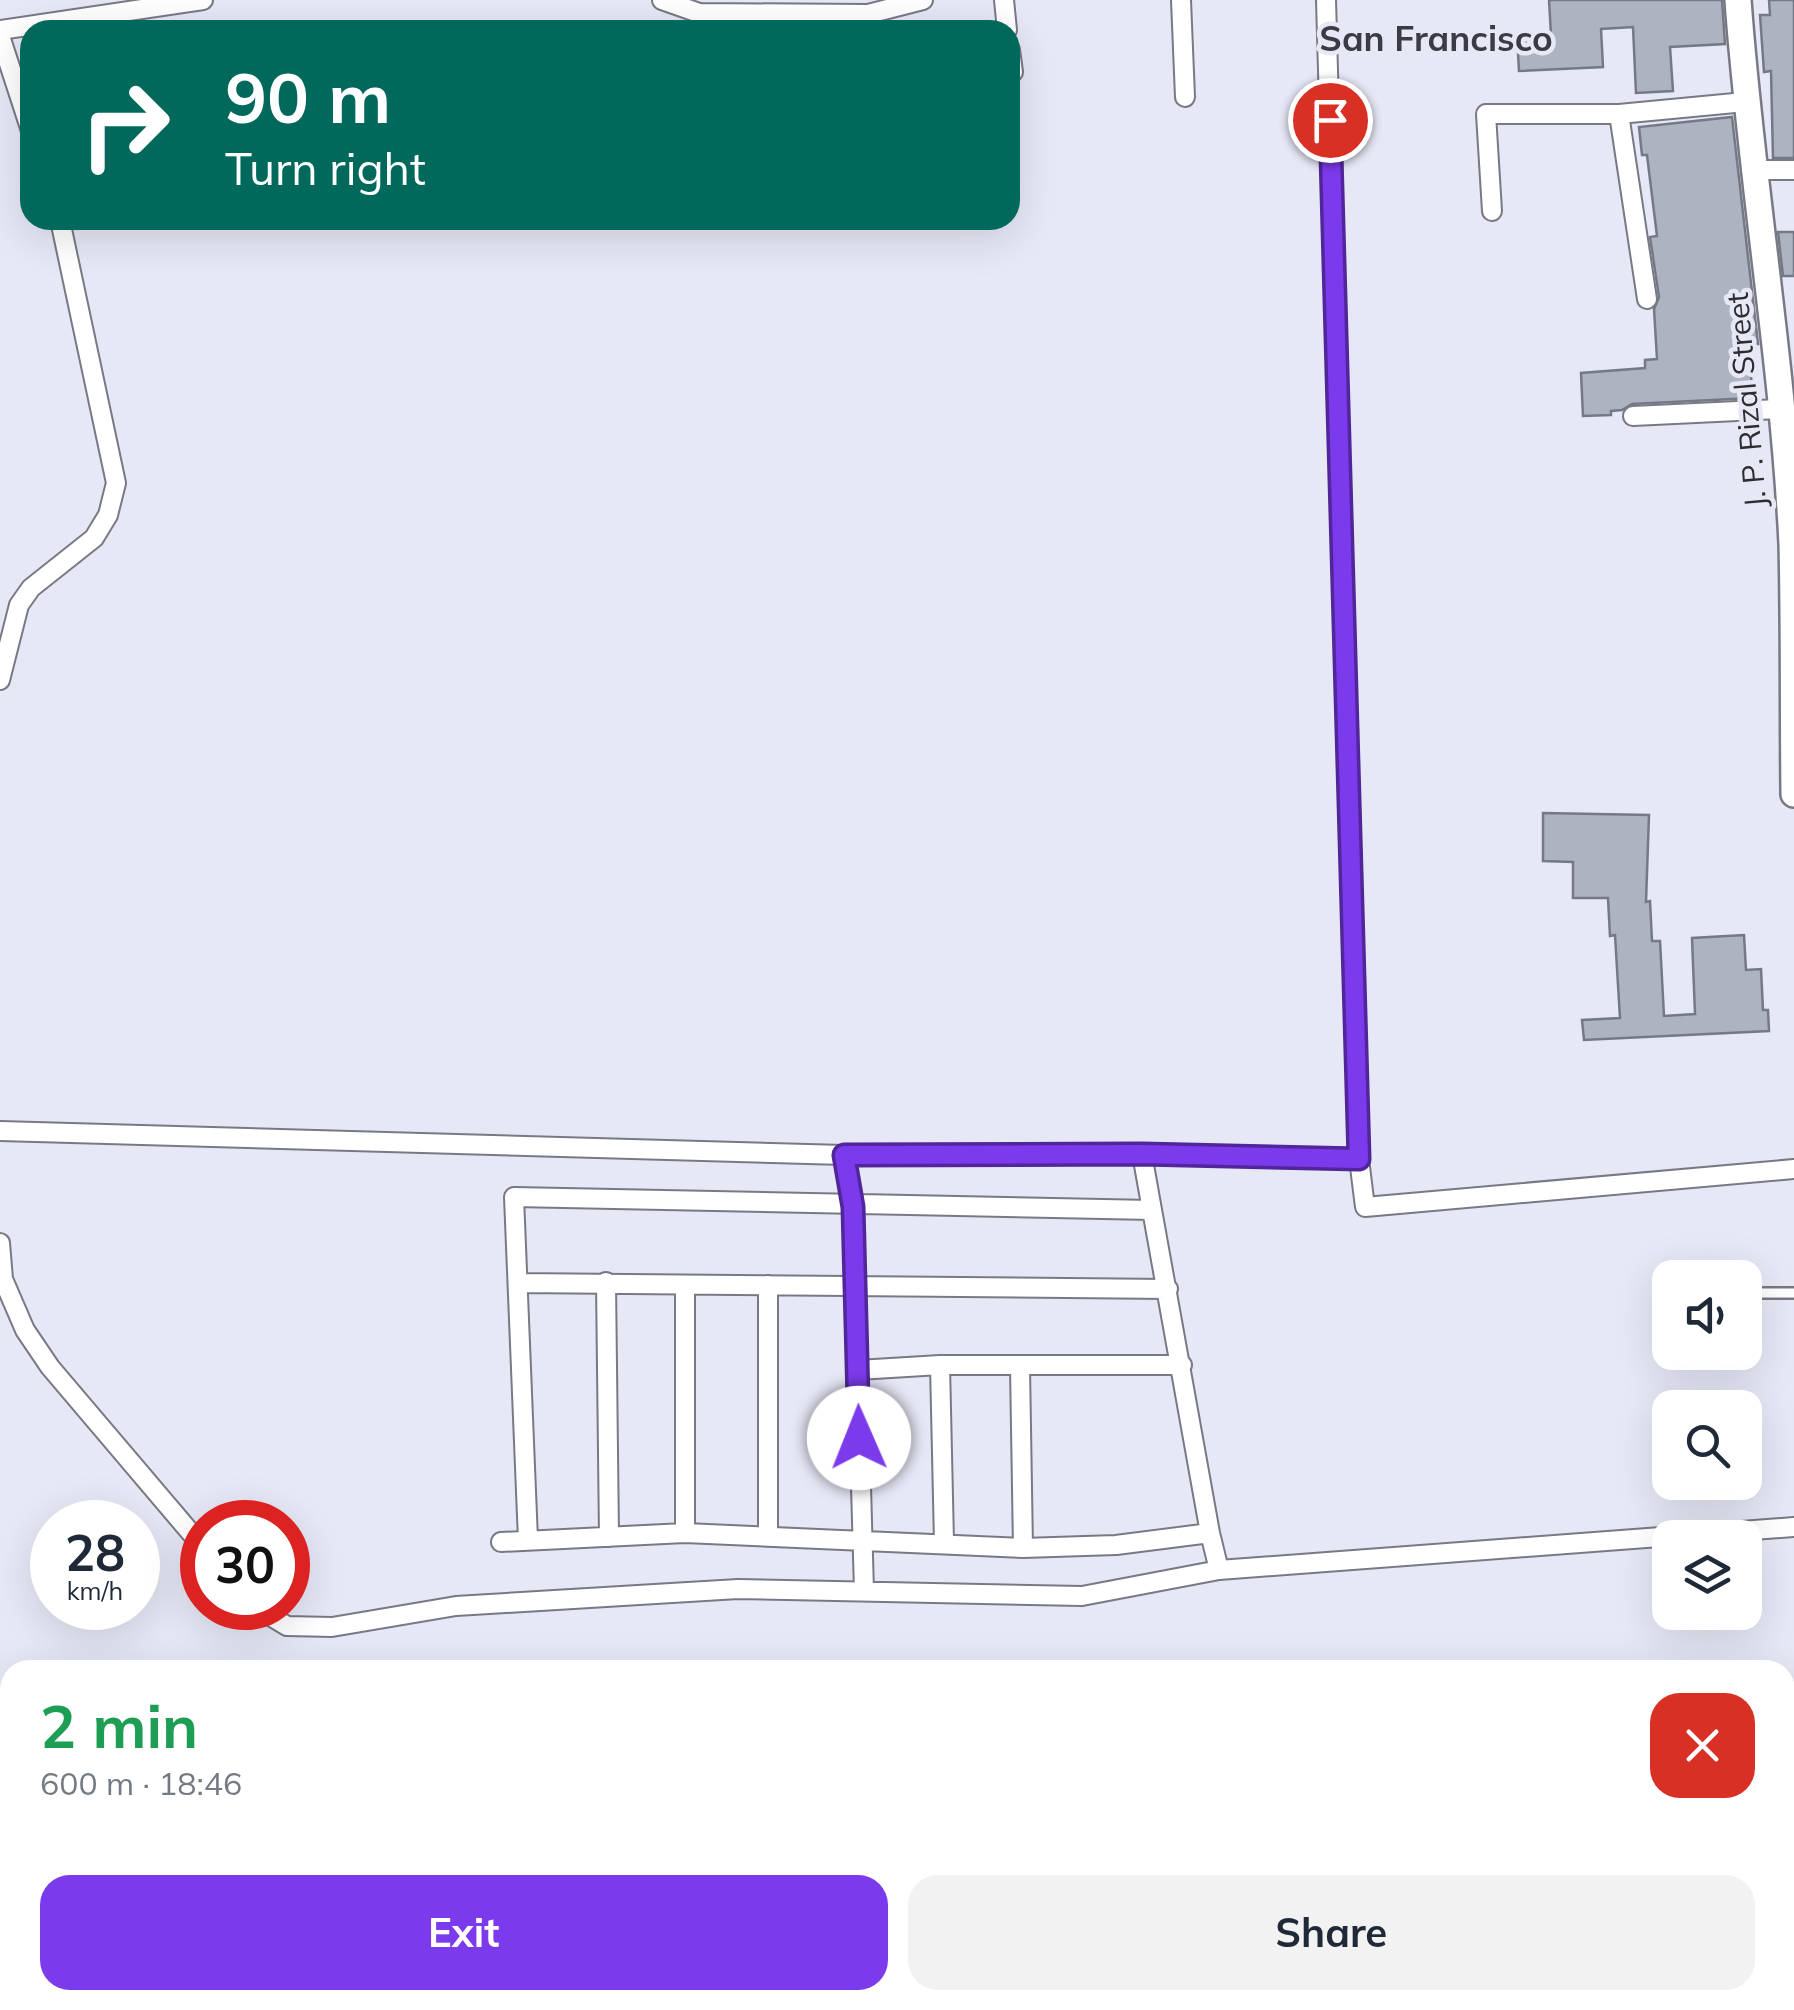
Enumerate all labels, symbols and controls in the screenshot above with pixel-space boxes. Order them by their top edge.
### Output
district label: San Francisco [1319,16,1553,60]
text: 90 m [225,53,391,141]
icon: right [60,60,190,190]
pin [1288,78,1373,163]
icon: arrive [1303,93,1358,148]
text: Turn right [225,140,426,196]
street label: J. P. Rizal Street [1718,291,1774,509]
map controls [1652,1260,1762,1630]
button: sound [1652,1260,1762,1370]
position arrow [807,1386,911,1490]
button: search [1652,1390,1762,1500]
speed limit sign: 30 [180,1500,310,1630]
button: layers [1652,1520,1762,1630]
text: 28 [65,1521,125,1584]
text: km/h [67,1575,123,1606]
text: 2 min [40,1688,198,1763]
button: close [1650,1693,1755,1798]
text: 600 m · 18:46 [40,1763,242,1803]
button: Exit [40,1875,888,1990]
button: Share [908,1875,1755,1990]

